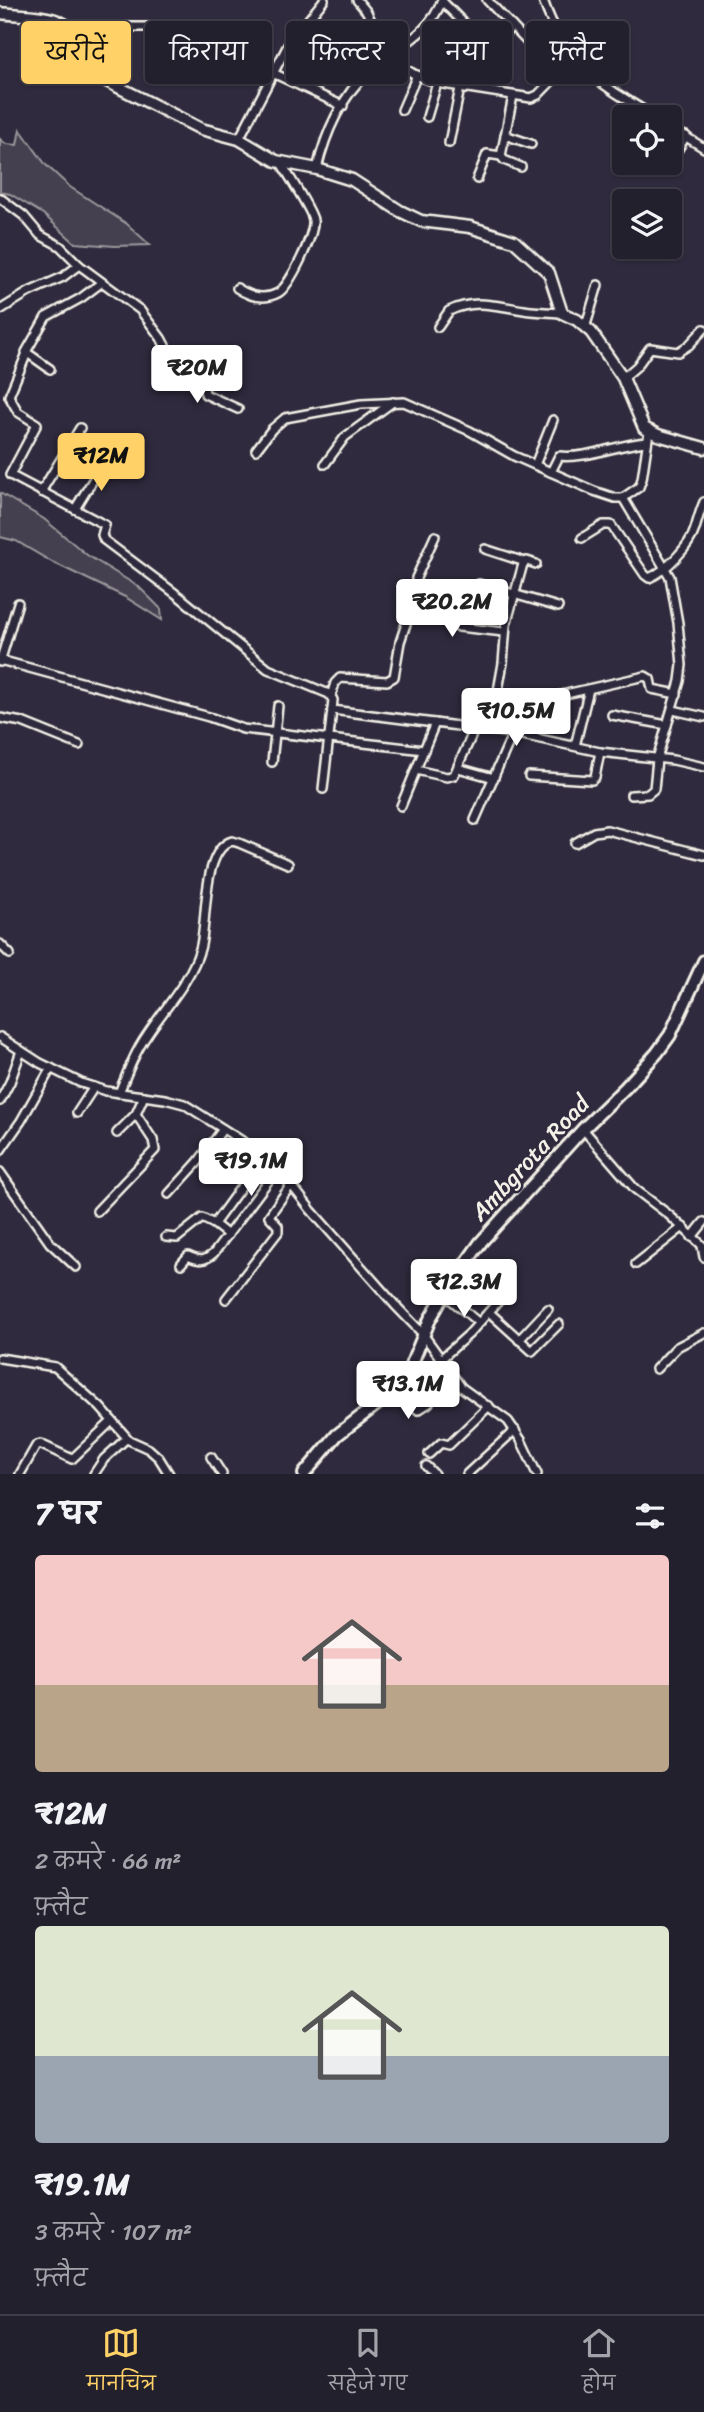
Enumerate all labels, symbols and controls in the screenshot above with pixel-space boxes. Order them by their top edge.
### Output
chip: खरीदें [21,21,131,84]
chip: किराया [145,21,272,84]
chip: फ़िल्टर [286,21,408,84]
chip: नया [422,21,512,84]
chip: फ़्लैट [526,21,629,84]
map controls [612,105,682,259]
button: locate [612,105,682,175]
button: layers [612,189,682,259]
pin: ₹20M [156,346,238,405]
text: ₹20M [167,347,227,388]
pin: ₹12M [60,434,142,493]
text: ₹12M [74,435,128,476]
pin: ₹20.2M [395,580,509,639]
text: ₹20.2M [412,581,492,622]
pin: ₹10.5M [459,688,573,748]
text: ₹10.5M [477,690,555,731]
street label: Ambgrota Road [459,1084,601,1232]
pin: ₹19.1M [194,1138,308,1198]
text: ₹19.1M [215,1140,287,1181]
pin: ₹12.3M [407,1260,521,1319]
text: ₹12.3M [427,1261,501,1302]
pin: ₹13.1M [351,1362,465,1421]
text: ₹13.1M [373,1363,443,1404]
text: 7 घर [35,1487,100,1541]
icon: filters [631,1497,669,1535]
icon: home [289,1601,415,1727]
text: ₹12M [35,1786,106,1840]
text: 2 कमरे · 66 m² [35,1841,181,1882]
text: फ़्लैट [35,1887,87,1928]
icon: home [289,1972,415,2098]
text: ₹19.1M [35,2157,130,2211]
text: 3 कमरे · 107 m² [35,2212,192,2253]
text: फ़्लैट [35,2258,87,2299]
tab: मानचित्र [86,2324,156,2404]
tab: सहेजे गए [328,2324,407,2404]
tab: होम [580,2324,618,2404]

